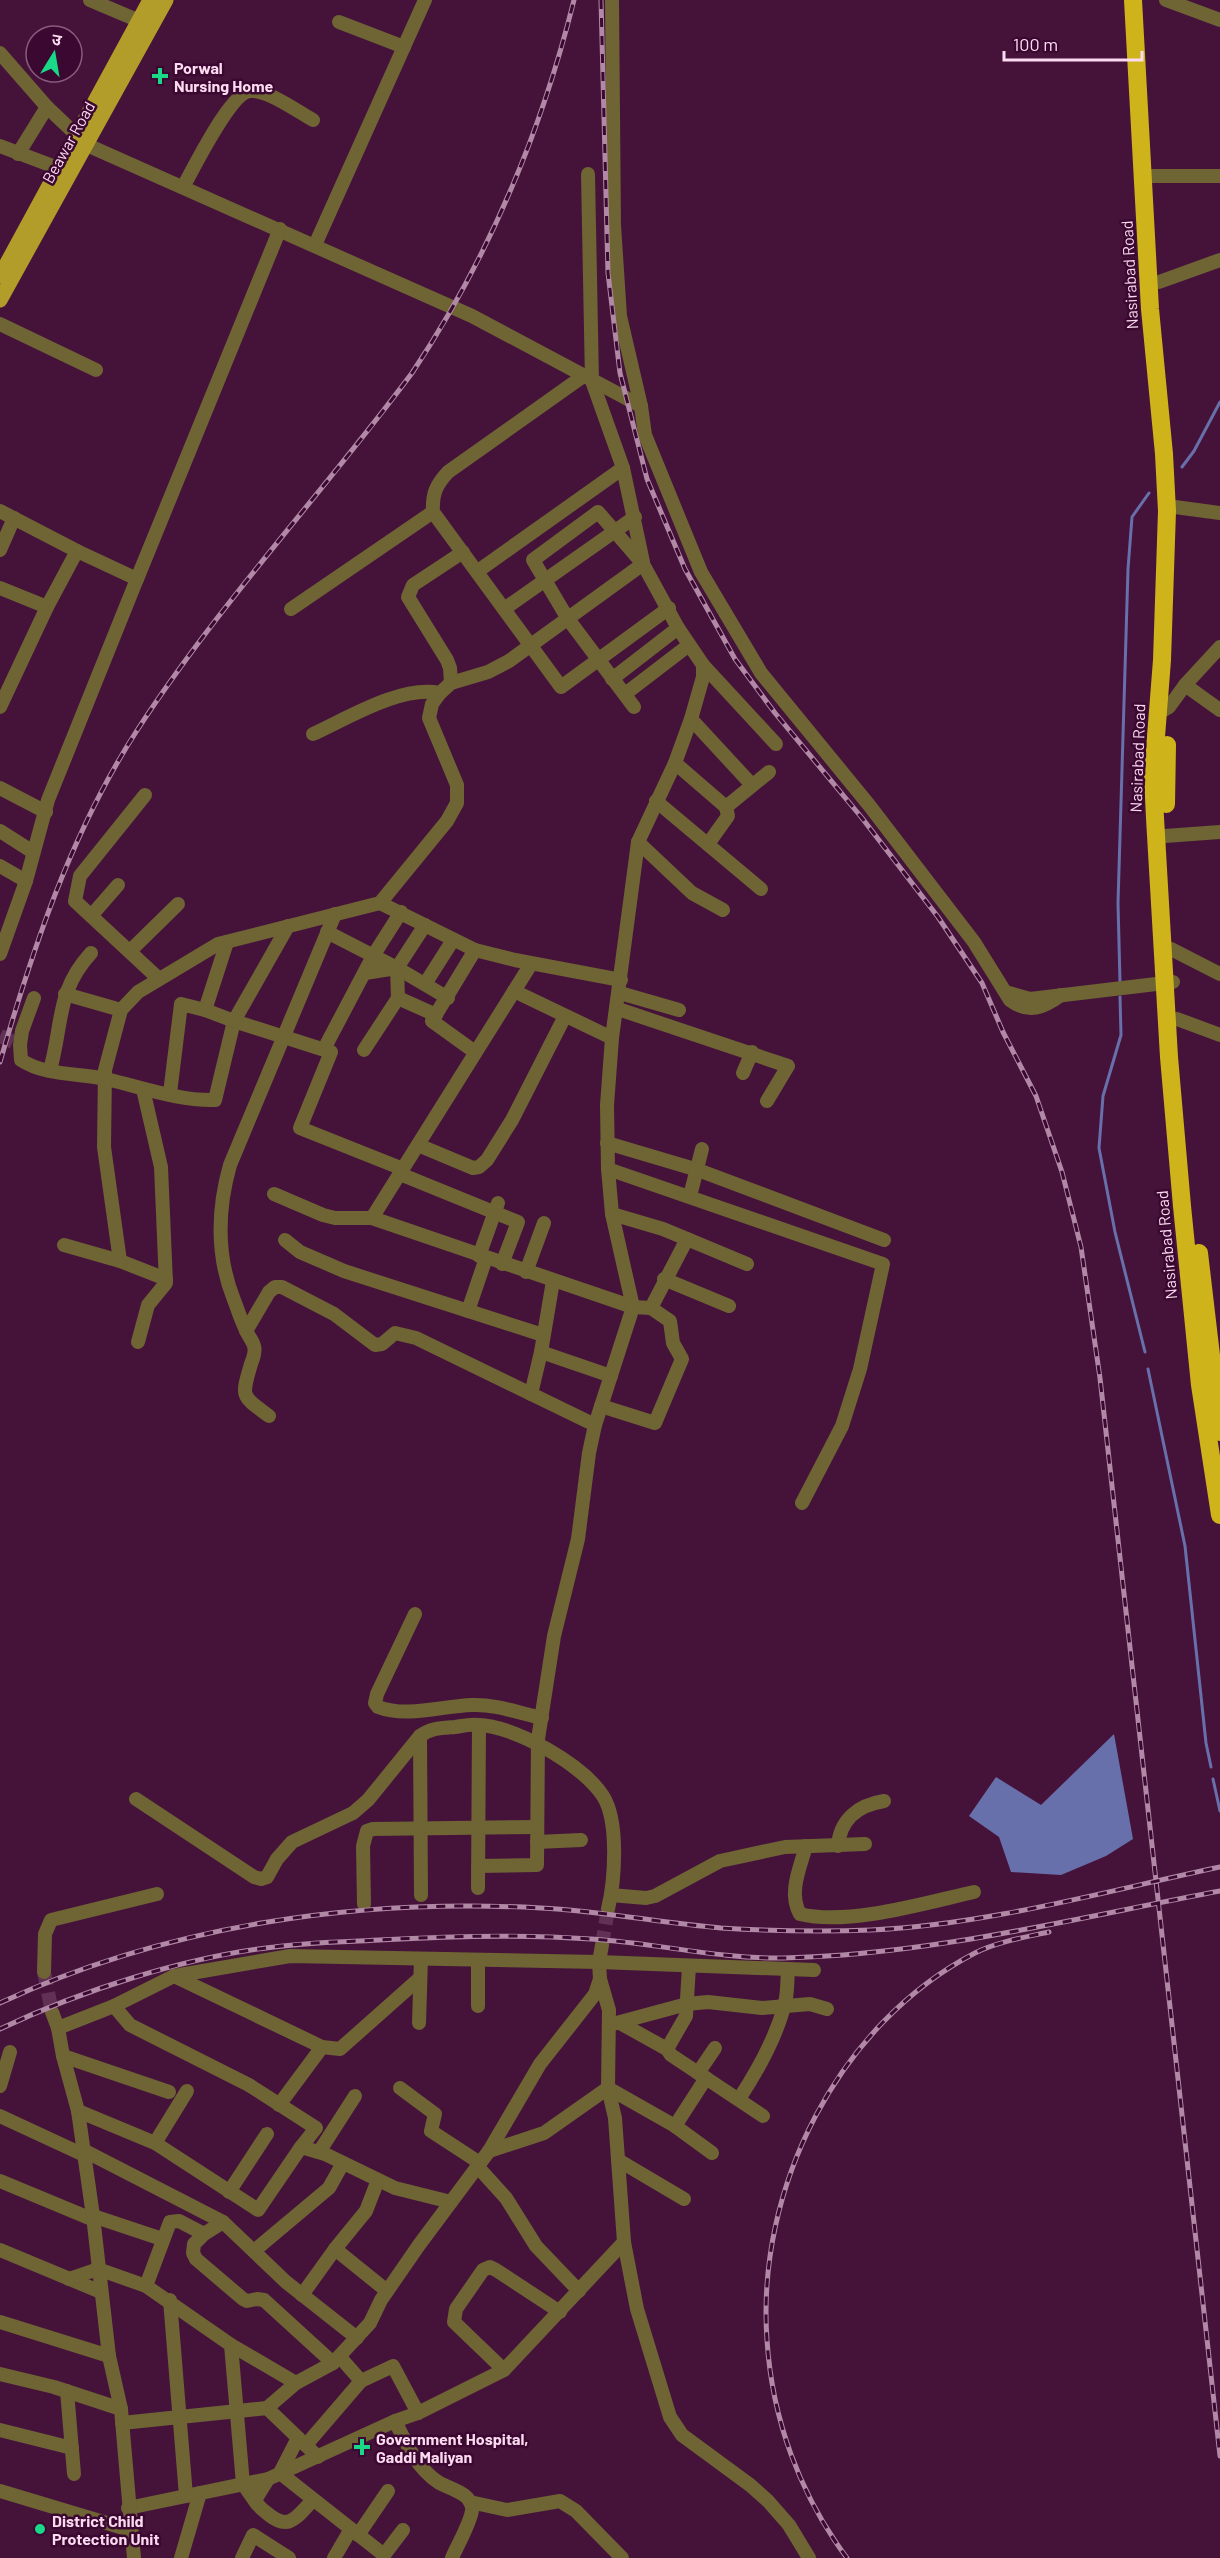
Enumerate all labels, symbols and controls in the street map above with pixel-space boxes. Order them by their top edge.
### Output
north arrow [24,24,84,84]
scale bar [1004,24,1142,62]
text: उ [51,29,64,49]
text: 100 m [1013,33,1058,55]
place label: Porwal Nursing Home [174,58,274,95]
marker: Porwal Nursing Home [151,67,169,85]
street label: Beawar Road [38,98,98,186]
street label: Nasirabad Road [1117,220,1141,330]
street label: Nasirabad Road [1126,703,1148,813]
street label: Nasirabad Road [1152,1190,1180,1300]
place label: Government Hospital, Gaddi Maliyan [376,2429,529,2466]
marker: Government Hospital, Gaddi Maliyan [353,2438,371,2456]
place label: District Child Protection Unit [52,2511,159,2548]
marker: District Child Protection Unit [33,2522,47,2536]

